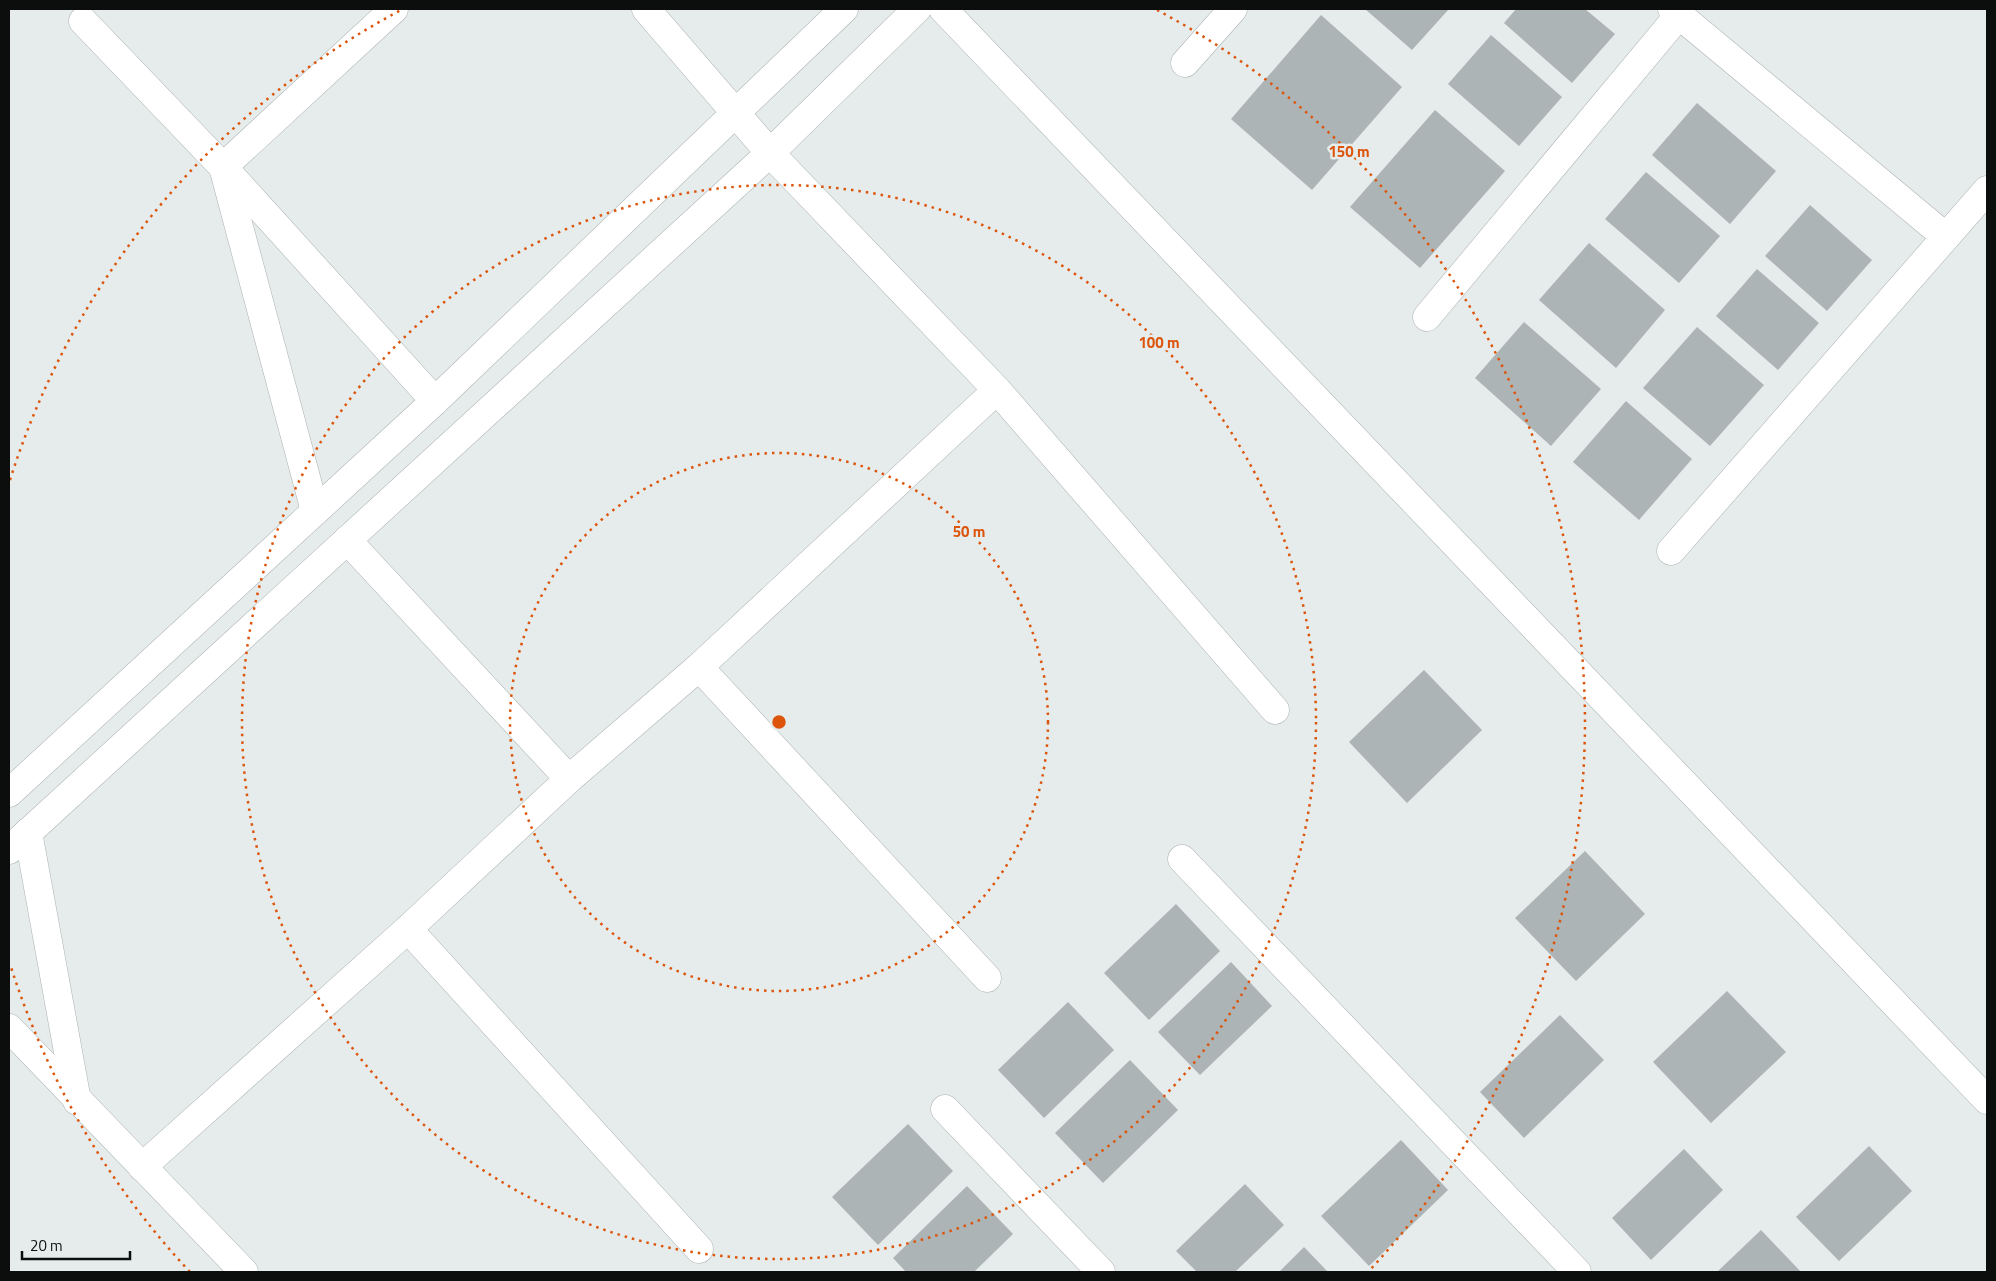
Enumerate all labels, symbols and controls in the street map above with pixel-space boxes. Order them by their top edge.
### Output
text: 150 m [1328,140,1370,163]
text: 100 m [1138,331,1180,354]
text: 50 m [953,520,985,543]
centre of rings [770,713,788,731]
scale bar [22,1228,130,1260]
text: 20 m [30,1234,63,1257]

